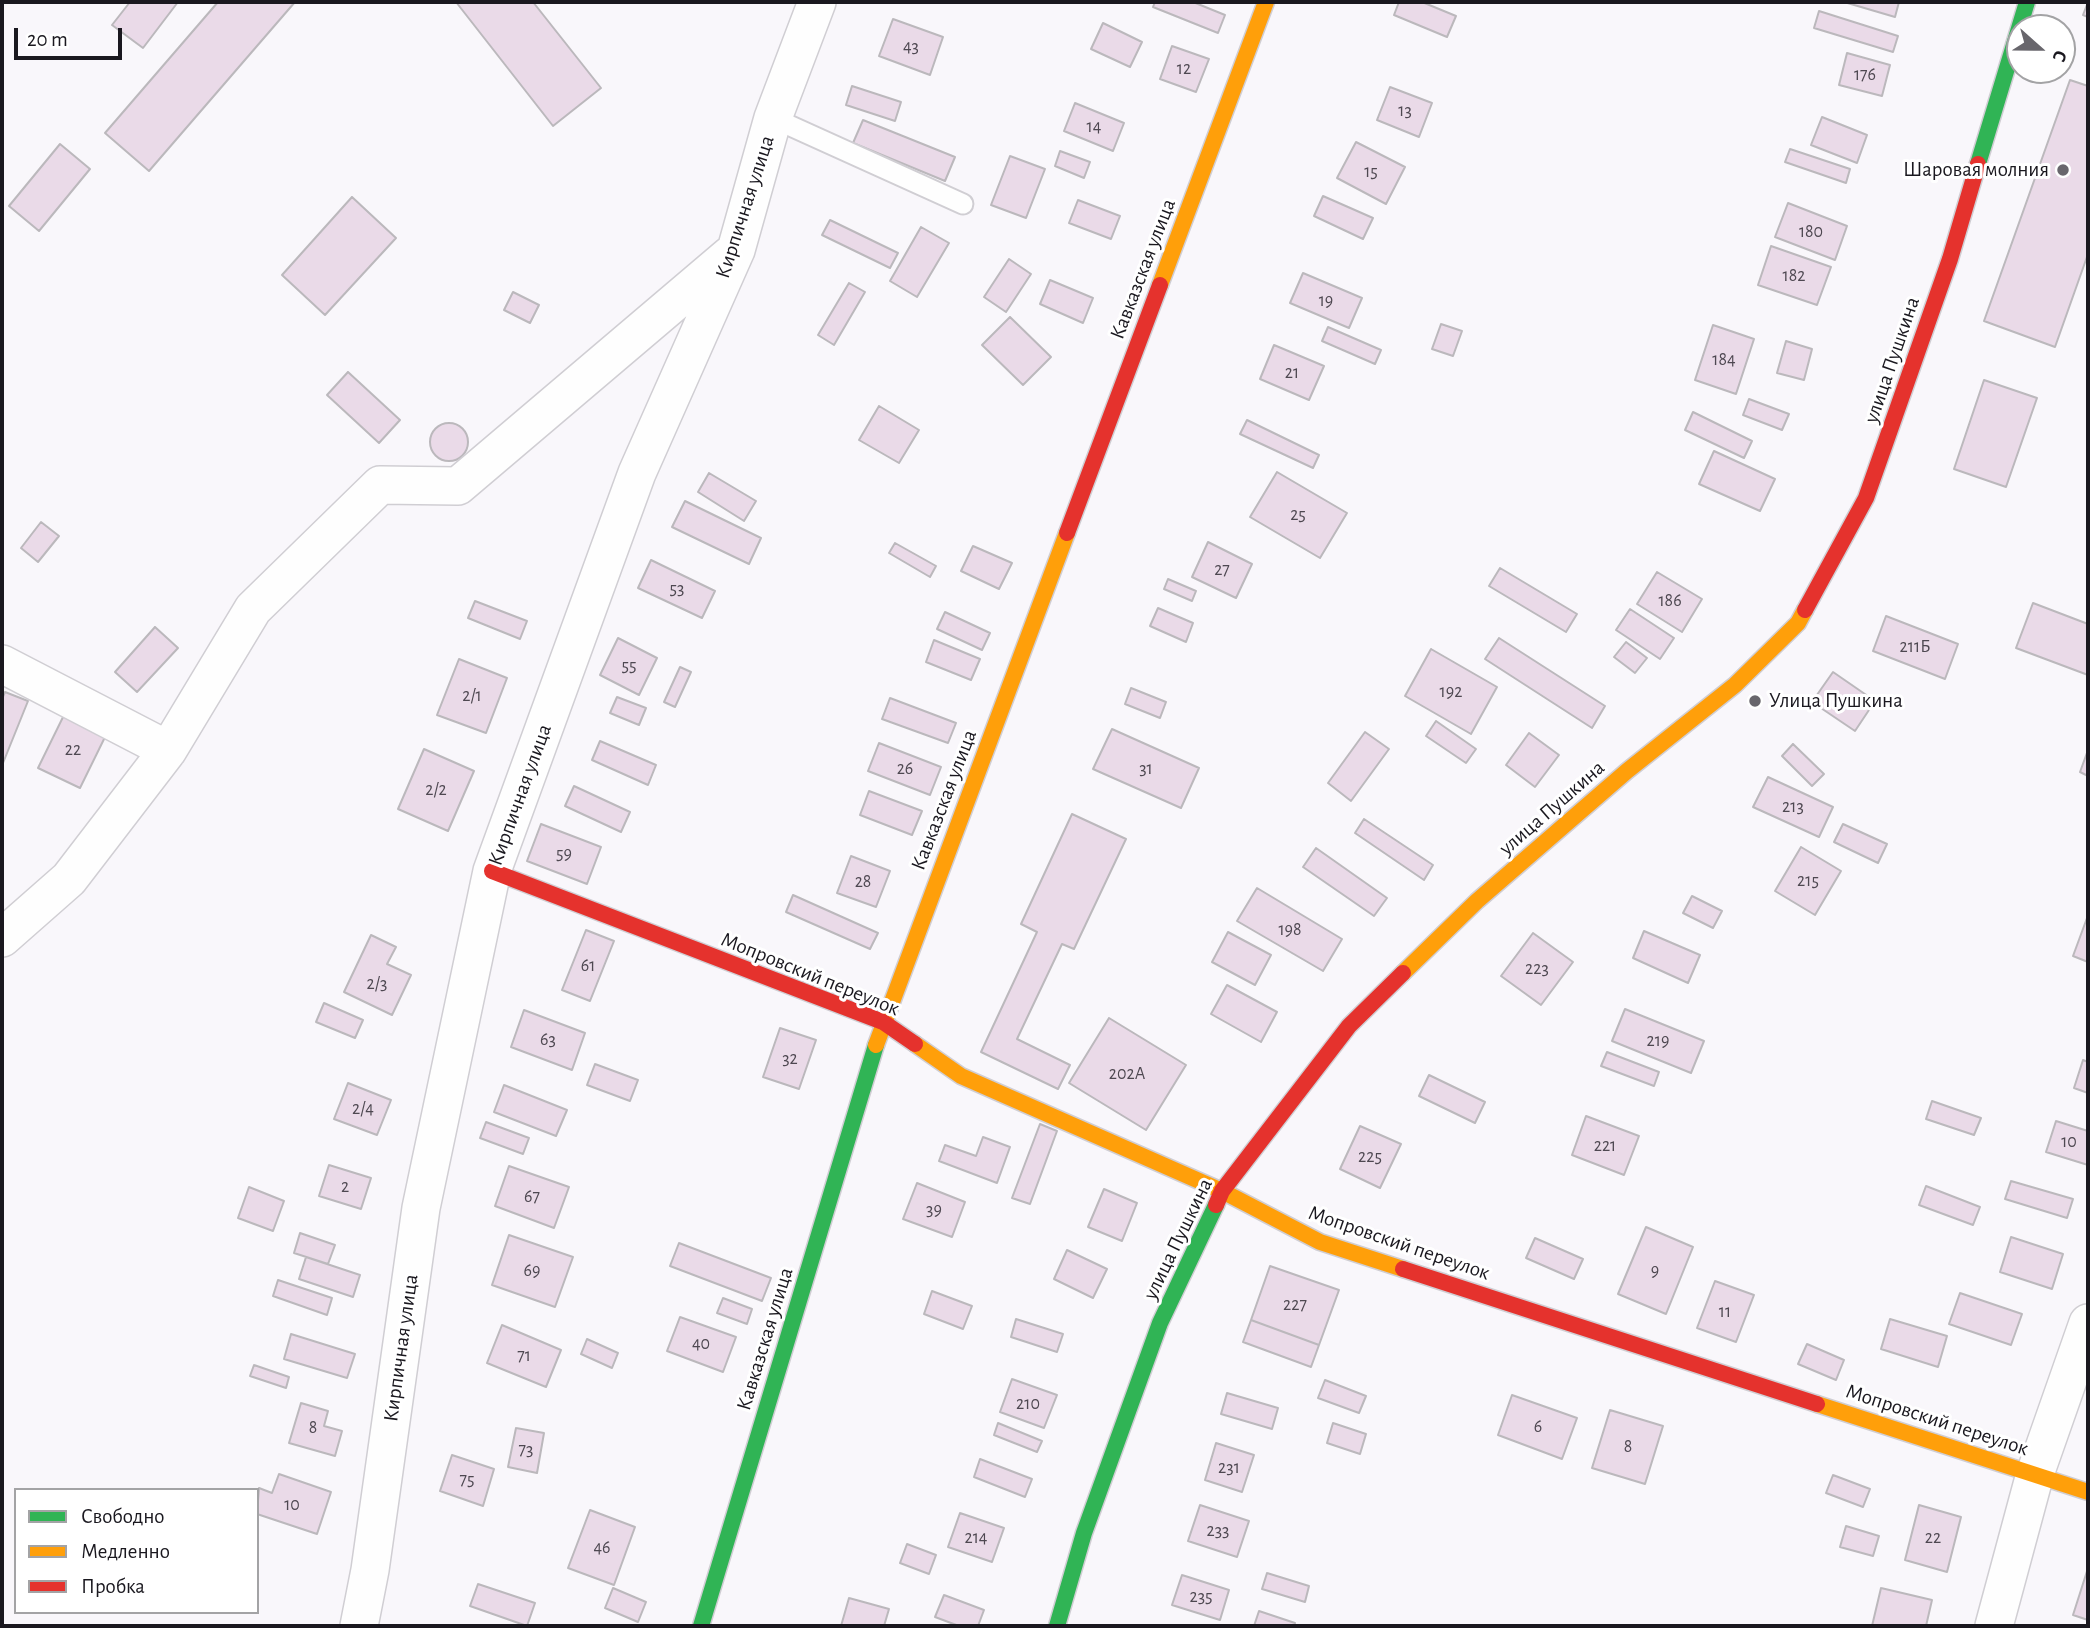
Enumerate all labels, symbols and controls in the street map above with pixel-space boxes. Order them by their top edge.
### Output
scale bar [18,14,126,58]
north arrow [2006,14,2076,84]
text: 20 m [27,29,68,50]
house number: 43 [903,36,919,58]
text: С [2048,48,2070,64]
house number: 12 [1177,58,1191,80]
house number: 176 [1854,64,1876,86]
house number: 13 [1398,100,1412,122]
house number: 14 [1087,116,1101,138]
street label: Кирпичная улица [710,132,780,282]
place label: Шаровая молния [1903,157,2049,183]
house number: 15 [1364,161,1378,183]
marker: Шаровая молния [2055,162,2071,178]
street label: Кавказская улица [1105,195,1181,343]
house number: 180 [1799,221,1823,243]
house number: 182 [1783,265,1805,287]
house number: 19 [1319,290,1333,312]
street label: улица Пушкина [1859,294,1925,426]
house number: 184 [1712,349,1736,371]
house number: 21 [1285,362,1299,384]
house number: 25 [1290,504,1306,526]
house number: 27 [1214,559,1230,581]
house number: 53 [670,578,684,600]
house number: 186 [1658,590,1682,612]
house number: 211Б [1900,636,1930,658]
house number: 55 [621,655,637,677]
house number: 192 [1440,681,1462,703]
house number: 2/1 [462,685,482,707]
place label: Улица Пушкина [1769,688,1903,714]
marker: Улица Пушкина [1747,693,1763,709]
street label: Кирпичная улица [483,721,557,869]
street label: Кавказская улица [906,726,982,874]
house number: 22 [65,739,81,761]
street label: улица Пушкина [1494,755,1610,861]
house number: 26 [897,758,913,780]
house number: 31 [1139,758,1153,780]
house number: 2/2 [425,779,447,801]
house number: 213 [1782,796,1804,818]
house number: 59 [556,843,572,865]
house number: 215 [1797,870,1819,892]
house number: 28 [855,871,871,893]
house number: 198 [1278,919,1302,941]
street label: Мопровский переулок [717,927,903,1021]
house number: 61 [581,955,595,977]
house number: 223 [1525,958,1549,980]
house number: 2/3 [367,973,387,995]
house number: 63 [540,1029,556,1051]
house number: 219 [1647,1030,1669,1052]
house number: 32 [782,1048,798,1070]
house number: 202А [1109,1063,1145,1085]
house number: 2/4 [352,1098,374,1120]
house number: 10 [2061,1131,2077,1153]
house number: 221 [1594,1135,1616,1157]
house number: 225 [1358,1146,1382,1168]
street label: улица Пушкина [1138,1174,1218,1304]
house number: 2 [341,1176,349,1198]
house number: 67 [524,1186,540,1208]
house number: 39 [926,1199,942,1221]
street label: Мопровский переулок [1305,1200,1493,1286]
house number: 69 [524,1260,540,1282]
house number: 9 [1651,1260,1659,1282]
street label: Кавказская улица [731,1264,799,1414]
street label: Кирпичная улица [378,1273,424,1423]
house number: 227 [1283,1294,1307,1316]
house number: 11 [1719,1301,1731,1323]
house number: 40 [692,1333,710,1355]
house number: 71 [517,1345,531,1367]
street label: Мопровский переулок [1843,1379,2031,1461]
house number: 210 [1016,1393,1040,1415]
house number: 6 [1534,1416,1542,1438]
house number: 8 [309,1417,317,1439]
house number: 8 [1624,1436,1632,1458]
house number: 73 [519,1439,533,1461]
house number: 231 [1218,1457,1240,1479]
house number: 75 [459,1469,475,1491]
legend [14,1488,259,1614]
house number: 10 [284,1494,300,1516]
text: Свободно [81,1506,165,1527]
house number: 233 [1206,1520,1230,1542]
house number: 214 [964,1527,988,1549]
house number: 22 [1925,1527,1941,1549]
house number: 46 [593,1537,611,1559]
text: Медленно [81,1541,170,1562]
text: Пробка [81,1576,145,1597]
house number: 235 [1189,1586,1213,1608]

